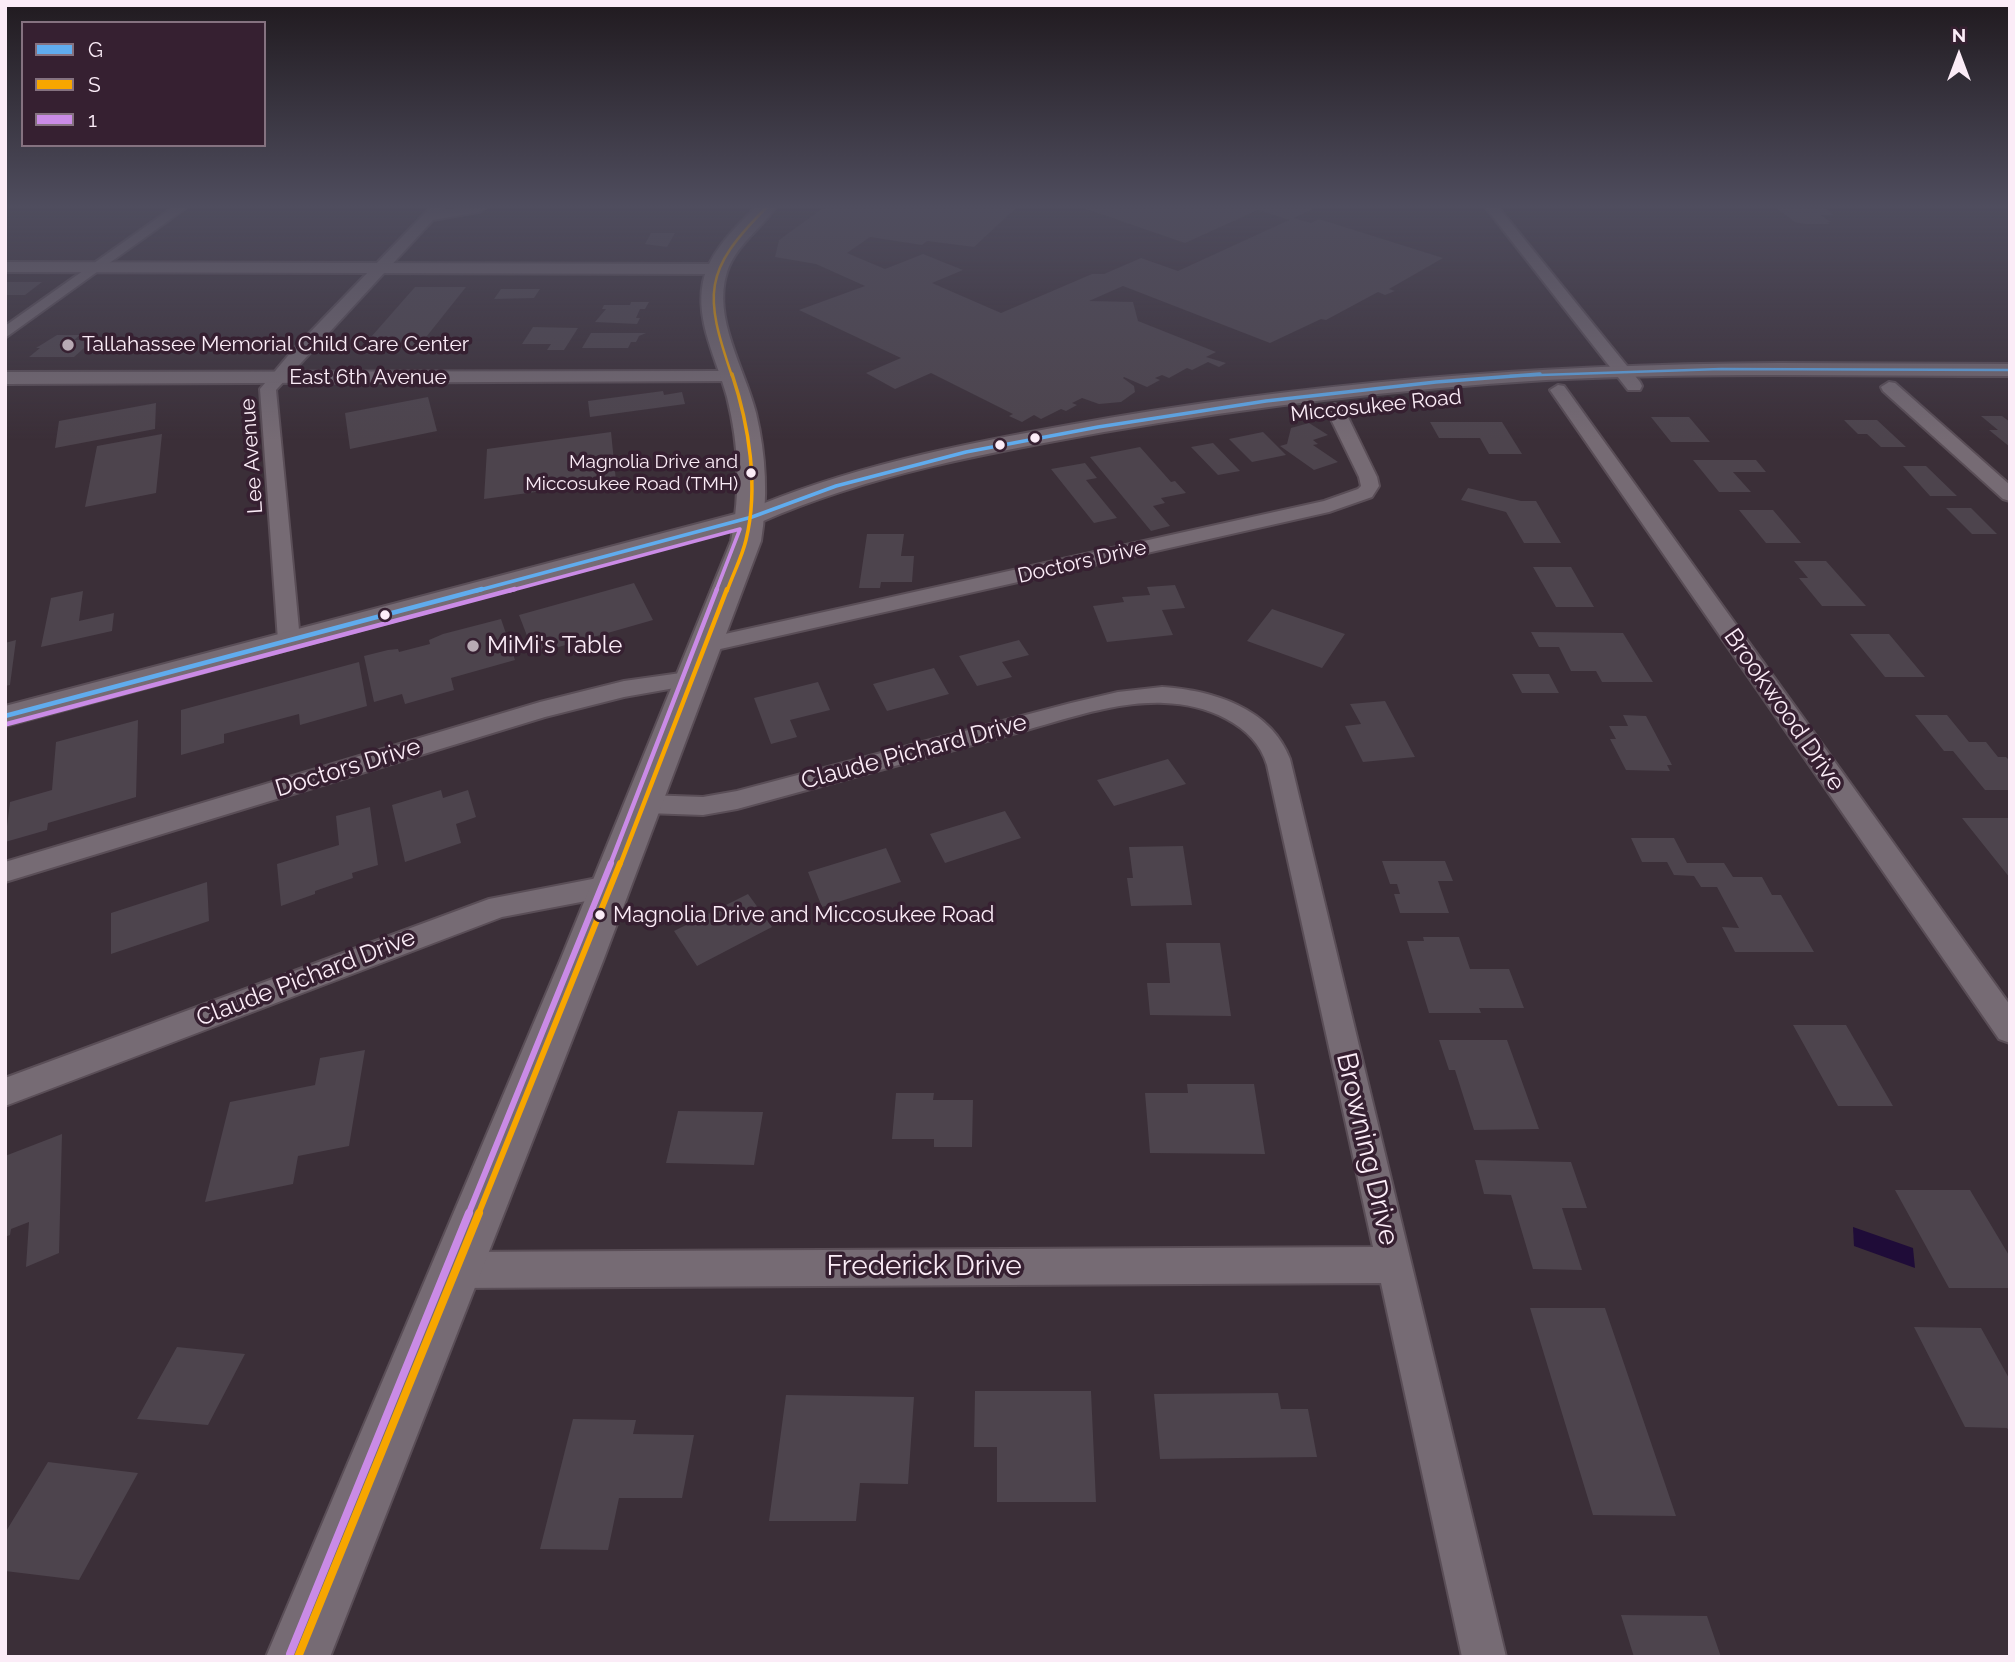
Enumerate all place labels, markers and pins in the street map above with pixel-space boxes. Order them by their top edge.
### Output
place label: Tallahassee Memorial Child Care Center [82,332,469,358]
marker: Tallahassee Memorial Child Care Center [60,337,76,353]
unlabelled marker [1028,431,1042,445]
unlabelled marker [993,438,1007,452]
place label: Magnolia Drive and Miccosukee Road (TMH) [525,451,738,495]
marker: Magnolia Drive and Miccosukee Road (TMH) [744,466,758,480]
unlabelled marker [378,608,392,622]
place label: MiMi's Table [487,632,622,660]
marker: MiMi's Table [465,638,481,654]
place label: Magnolia Drive and Miccosukee Road [613,902,994,928]
marker: Magnolia Drive and Miccosukee Road [593,908,607,922]

